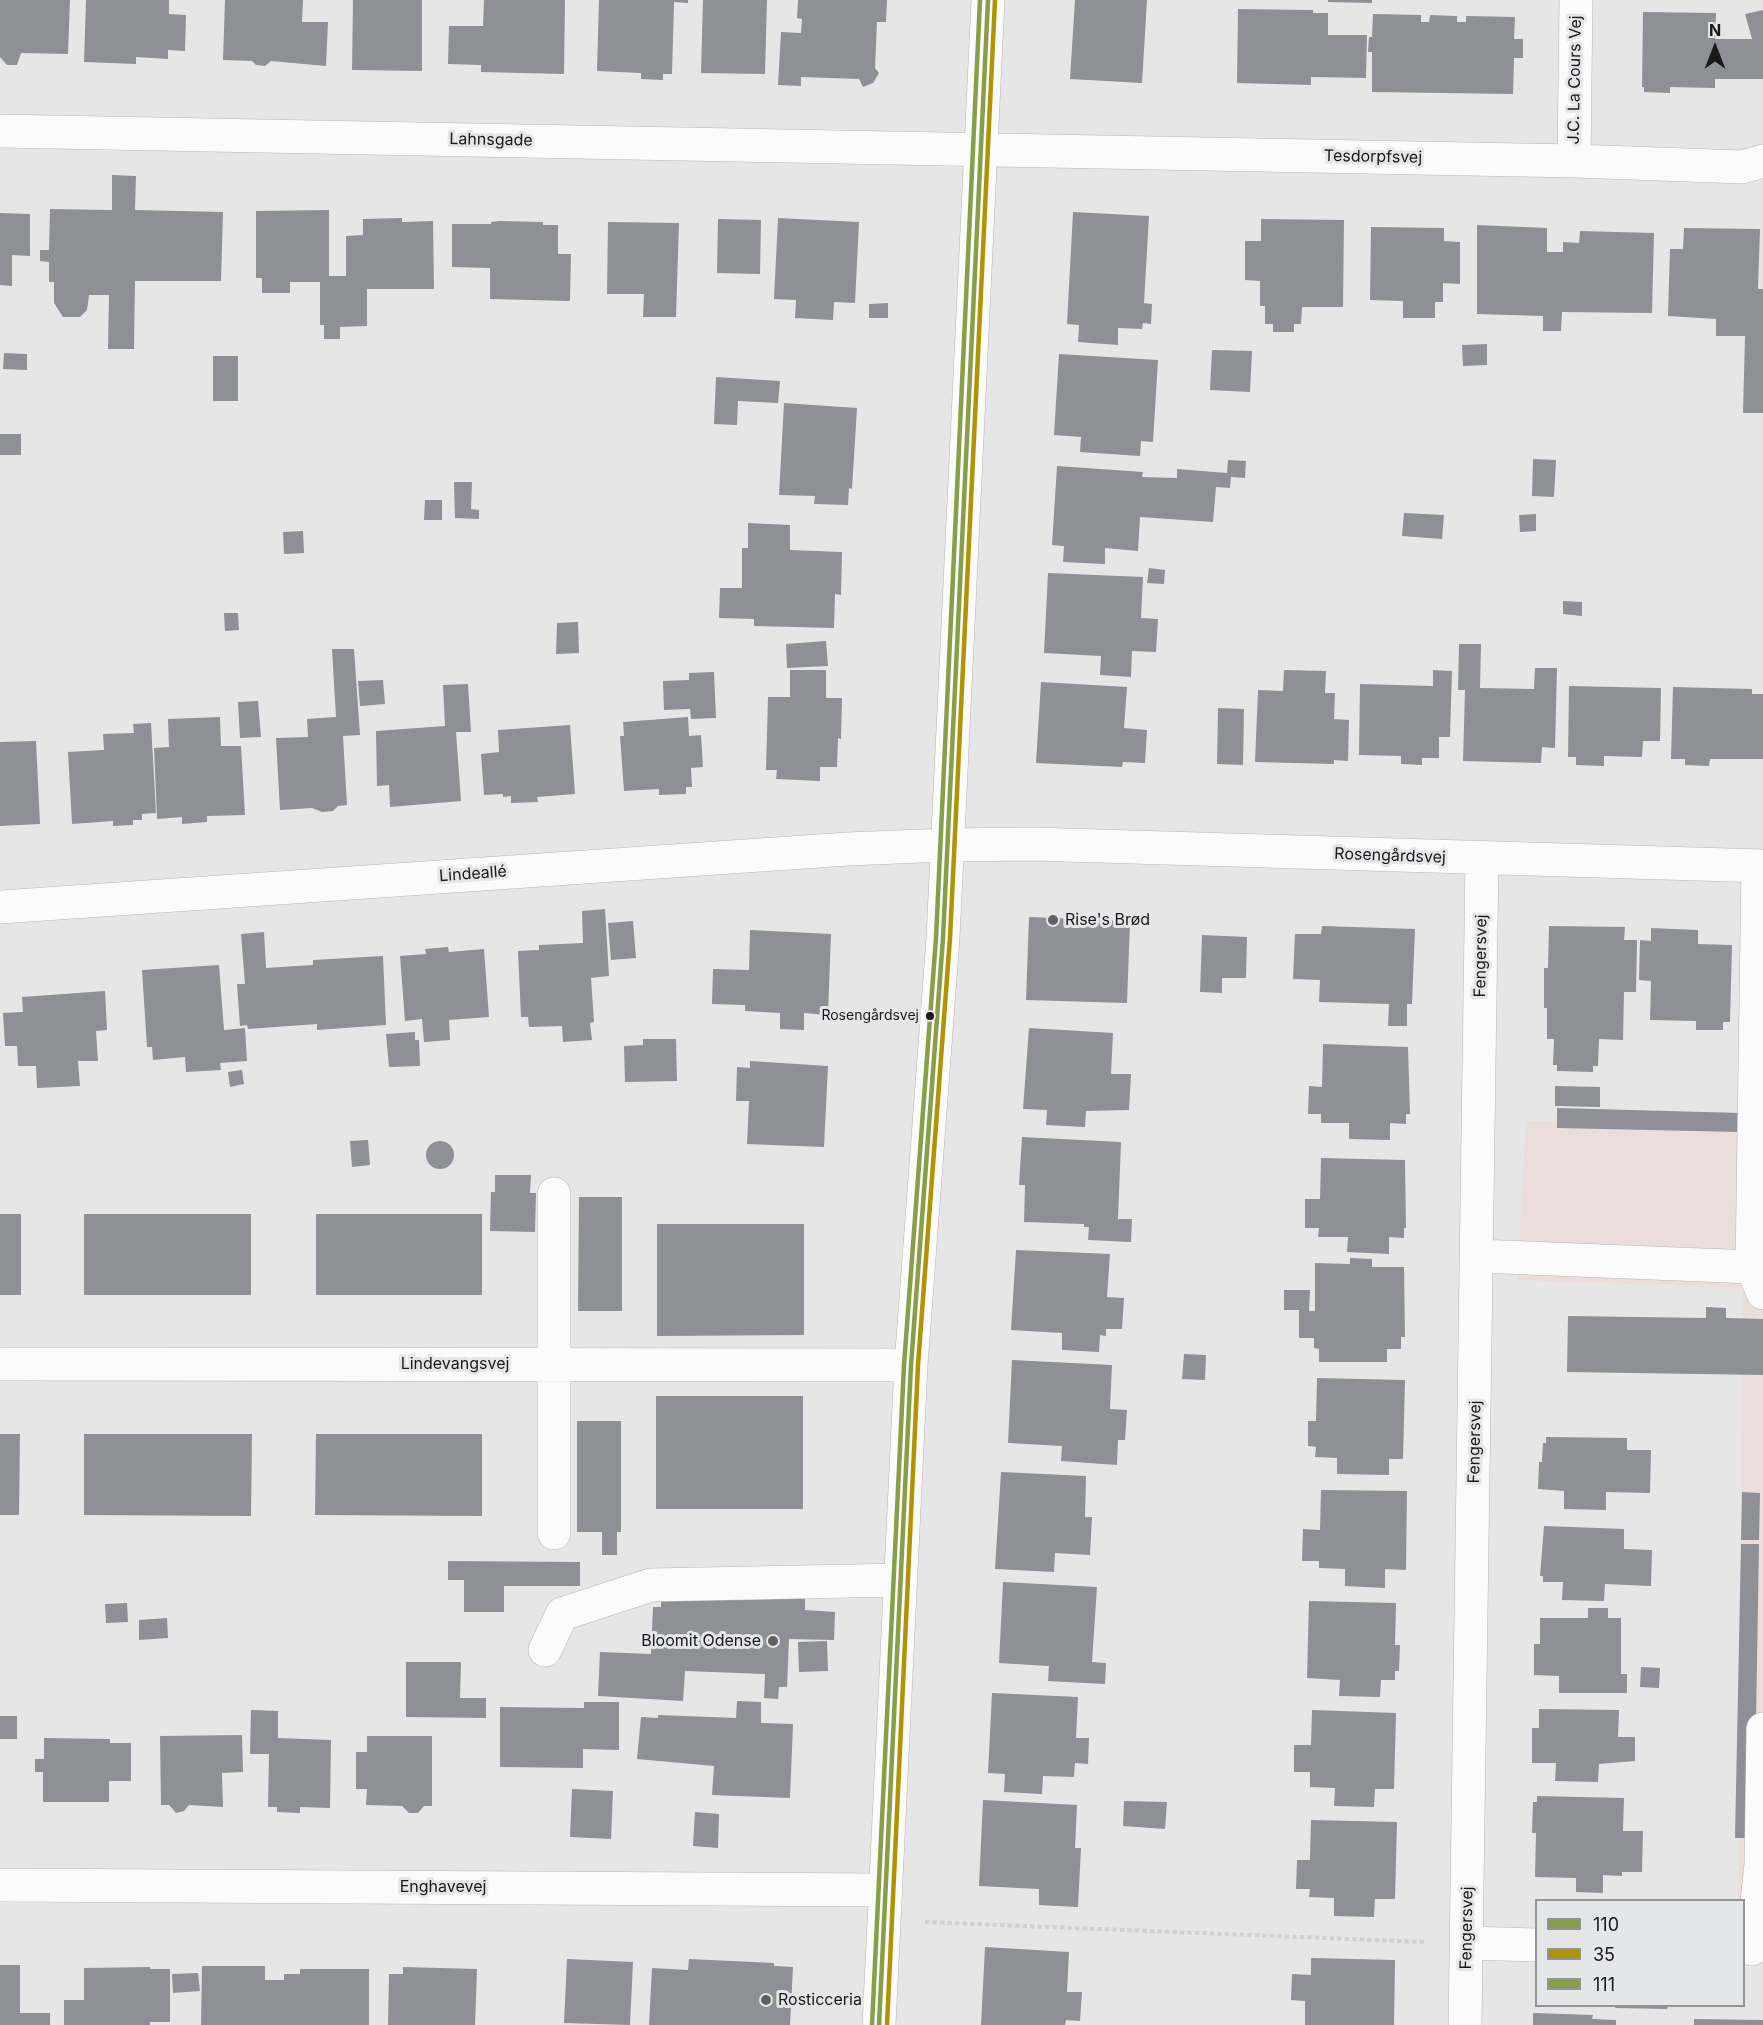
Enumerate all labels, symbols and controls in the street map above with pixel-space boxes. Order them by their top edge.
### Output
street label: J.C. La Cours Vej [1564,15,1586,145]
north arrow [1685,18,1745,78]
text: N [1709,20,1721,40]
street label: Lahnsgade [449,130,533,150]
street label: Tesdorpfsvej [1324,147,1422,167]
street label: Rosengårdsvej [1334,844,1446,868]
street label: Lindeallé [439,862,507,886]
place label: Rise's Brød [1065,910,1150,930]
marker: Rise's Brød [1046,913,1060,927]
street label: Fengersvej [1471,914,1491,998]
place label: Rosengårdsvej [821,1008,919,1024]
marker: Rosengårdsvej [924,1010,936,1022]
street label: Lindevangsvej [401,1354,509,1374]
street label: Fengersvej [1465,1400,1485,1484]
place label: Bloomit Odense [641,1631,761,1651]
marker: Bloomit Odense [766,1634,780,1648]
street label: Enghavevej [400,1877,486,1897]
street label: Fengersvej [1457,1886,1477,1970]
legend [1535,1899,1745,2007]
text: 110 [1593,1914,1619,1935]
text: 35 [1593,1944,1615,1965]
text: 111 [1593,1974,1615,1995]
place label: Rosticceria [778,1990,862,2010]
marker: Rosticceria [759,1993,773,2007]

